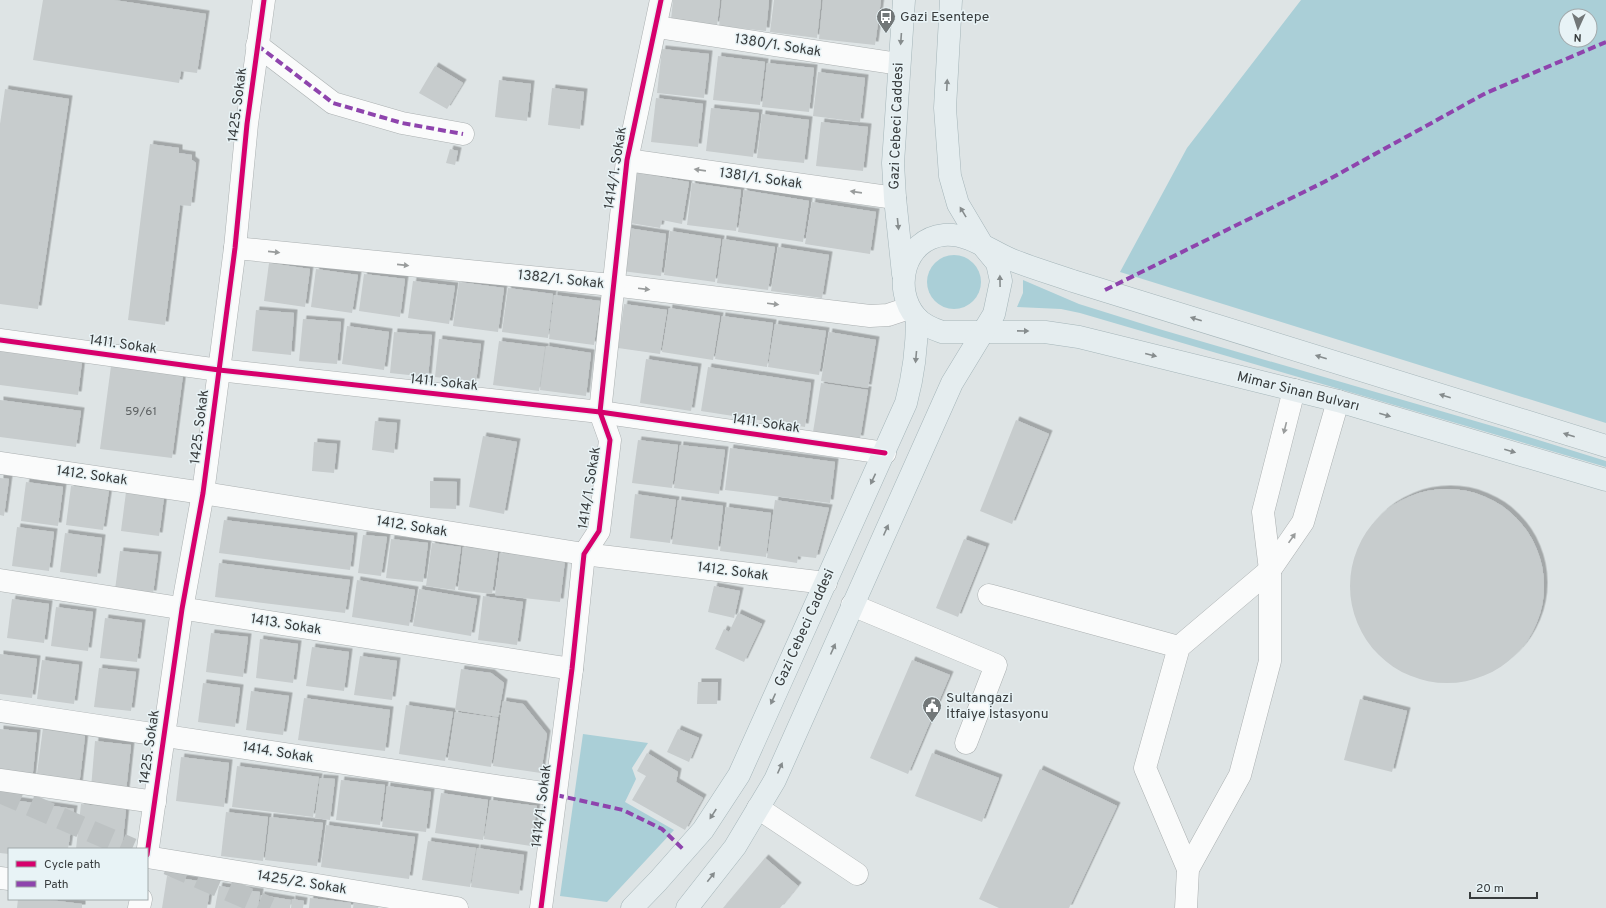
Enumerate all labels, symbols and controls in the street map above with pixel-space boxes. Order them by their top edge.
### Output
bus stop icon: Gazi Esentepe [875,6,897,34]
north arrow [1558,8,1598,48]
place label: Gazi Esentepe [900,9,989,26]
text: N [1573,30,1582,44]
street label: 1380/1. Sokak [734,31,822,61]
one-way arrow [898,33,904,46]
street label: Gazi Cebeci Caddesi [886,62,908,190]
street label: 1425. Sokak [225,67,251,143]
one-way arrow [943,79,950,91]
street label: 1414/1. Sokak [601,125,631,211]
street label: 1381/1. Sokak [718,165,804,193]
one-way arrow [694,167,706,173]
one-way arrow [850,189,862,195]
one-way arrow [959,207,967,217]
one-way arrow [894,218,901,231]
one-way arrow [267,248,280,255]
one-way arrow [397,261,409,268]
street label: 1382/1. Sokak [517,267,605,293]
one-way arrow [996,275,1003,287]
one-way arrow [638,286,650,292]
one-way arrow [767,301,779,308]
one-way arrow [1190,316,1202,322]
one-way arrow [1017,328,1029,335]
street label: 1411. Sokak [88,332,158,358]
one-way arrow [913,351,919,363]
one-way arrow [1145,352,1157,358]
one-way arrow [1314,354,1326,360]
street label: Mimar Sinan Bulvarı [1235,369,1361,415]
street label: 1411. Sokak [409,371,479,395]
street label: 1425. Sokak [187,389,213,465]
one-way arrow [1438,393,1450,399]
house number: 59/61 [125,404,157,420]
street label: 1411. Sokak [731,411,801,437]
one-way arrow [1380,412,1392,418]
one-way arrow [1282,422,1288,434]
one-way arrow [1562,432,1574,438]
street label: 1414/1. Sokak [575,445,605,531]
one-way arrow [1504,448,1516,454]
street label: 1412. Sokak [55,463,129,489]
one-way arrow [870,473,876,485]
street label: 1412. Sokak [375,513,449,541]
one-way arrow [883,524,889,536]
one-way arrow [1288,532,1296,543]
street label: 1412. Sokak [696,559,770,585]
street label: Gazi Cebeci Caddesi [771,566,839,690]
street label: 1413. Sokak [249,611,323,639]
one-way arrow [830,643,836,654]
place label: Sultangazi İtfaiye İstasyonu [946,690,1049,723]
one-way arrow [770,694,776,705]
public building icon: Sultangazi İtfaiye İstasyonu [921,695,943,723]
street label: 1425. Sokak [136,709,164,785]
street label: 1414. Sokak [241,739,315,767]
one-way arrow [777,762,783,773]
street label: 1414/1. Sokak [528,764,556,848]
one-way arrow [709,809,717,819]
legend [8,848,148,900]
text: Cycle path [44,857,101,873]
street label: 1425/2. Sokak [256,868,348,898]
one-way arrow [707,872,716,883]
scale bar [1470,874,1537,900]
text: Path [44,877,69,893]
text: 20 m [1476,881,1504,897]

